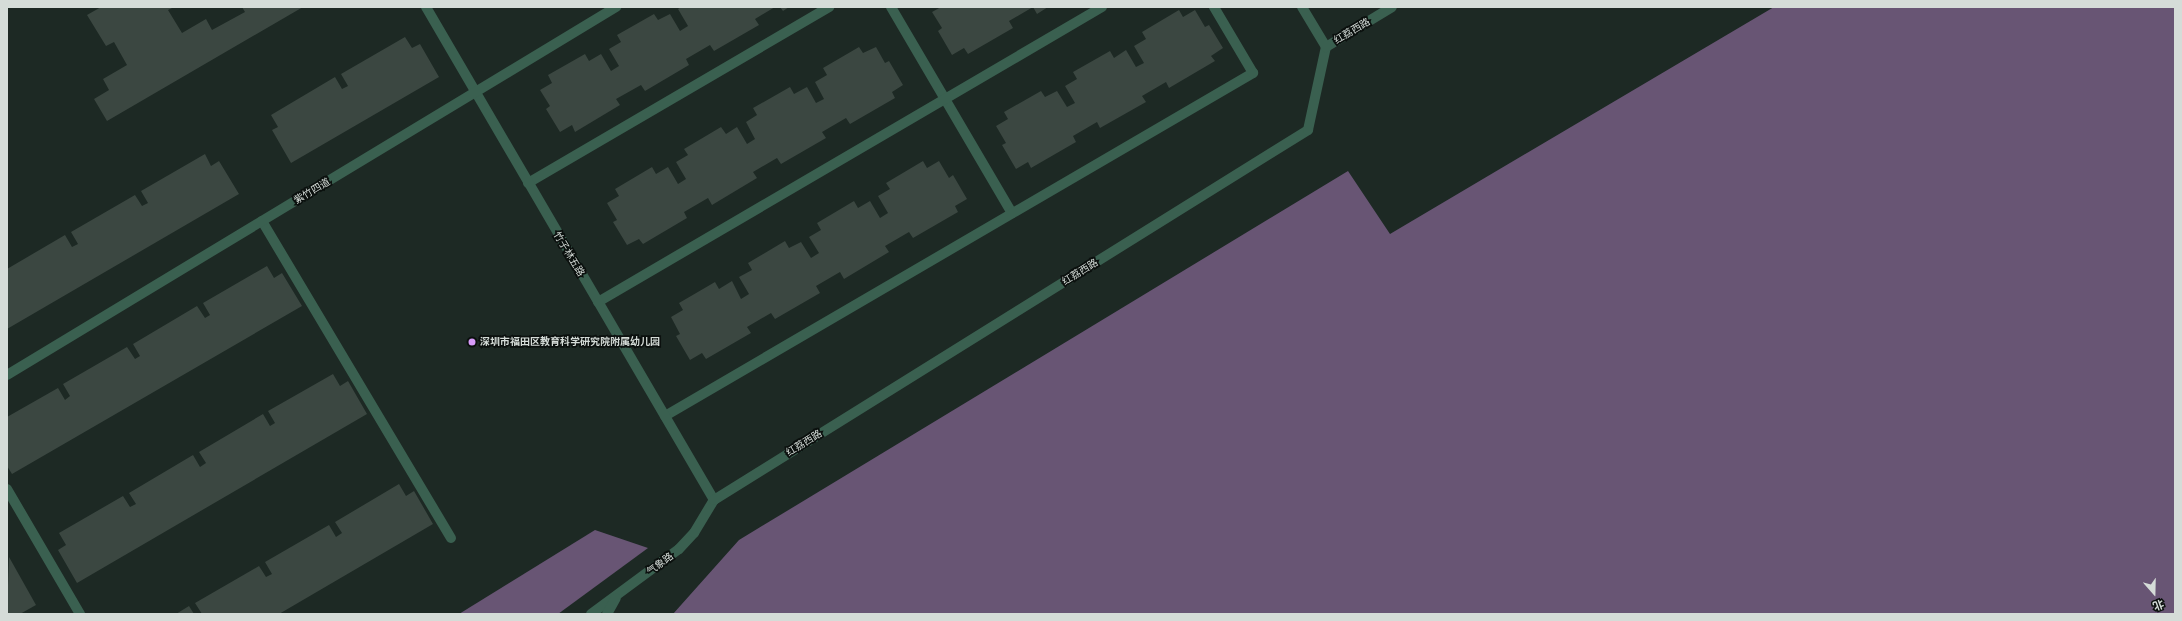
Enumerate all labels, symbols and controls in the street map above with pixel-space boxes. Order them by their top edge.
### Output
street label: 红荔西路 [1332,16,1372,46]
street label: 紫竹四道 [292,176,332,206]
street label: 竹子林五路 [551,229,587,279]
street label: 红荔西路 [1060,256,1100,288]
place label: 深圳市福田区教育科学研究院附属幼儿园 [480,336,660,348]
marker: 深圳市福田区教育科学研究院附属幼儿园 [467,337,477,347]
street label: 红荔西路 [784,427,824,459]
street label: 气象路 [644,550,676,578]
north arrow [2134,573,2174,613]
text: 北 [2151,597,2166,613]

